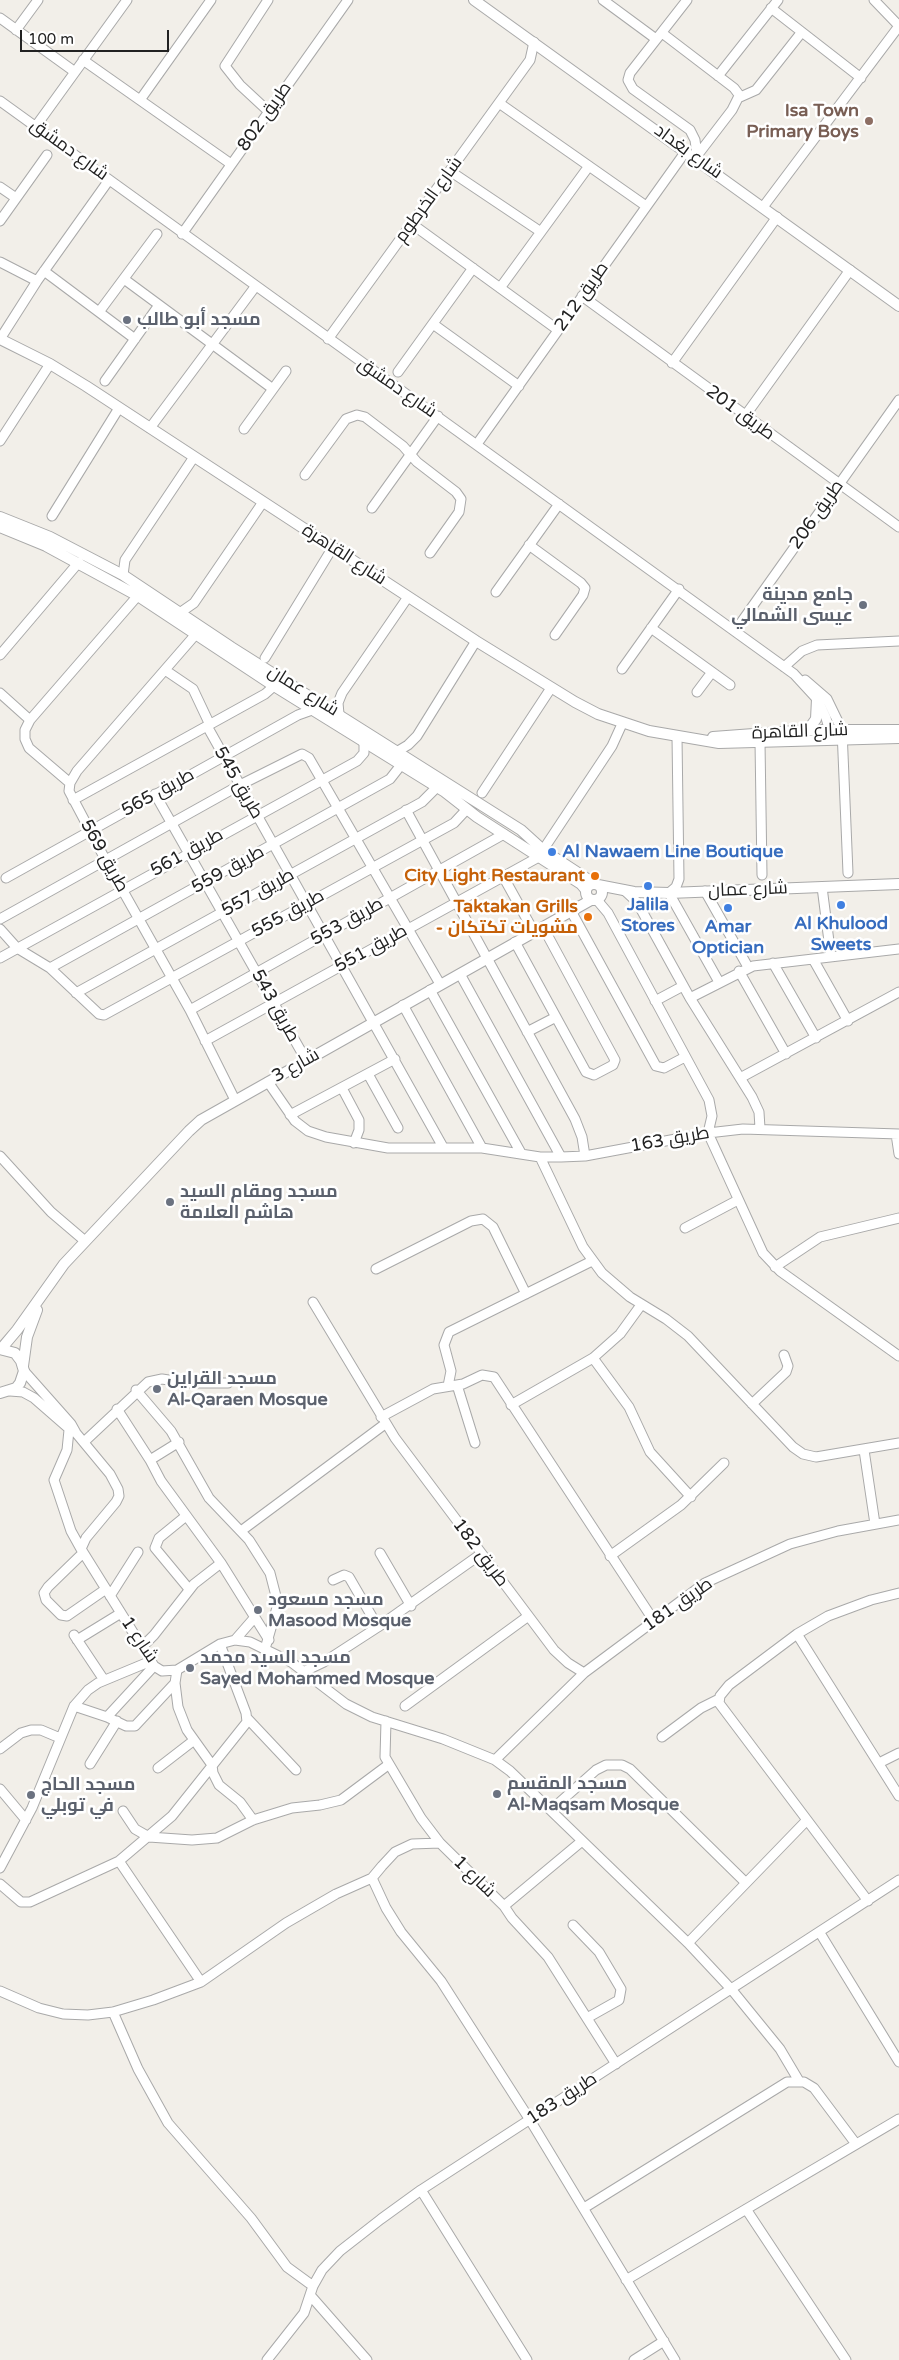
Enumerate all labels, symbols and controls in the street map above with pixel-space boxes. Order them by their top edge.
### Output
scale bar [22,20,171,52]
text: 100 m [28,30,74,48]
street label: طريق 802 [233,78,297,156]
place label: Isa Town Primary Boys [746,100,859,142]
street label: شارع دمشق [26,114,112,186]
marker: Isa Town Primary Boys [863,115,875,127]
street label: شارع بغداد [650,120,726,184]
street label: شارع الخرطوم [391,153,467,247]
street label: طريق 212 [550,258,614,336]
place label: مسجد أبو طالب [137,309,261,331]
marker: مسجد أبو طالب [121,314,133,326]
street label: شارع دمشق [353,353,441,423]
street label: طريق 201 [701,381,779,445]
street label: طريق 206 [785,476,849,554]
street label: شارع القاهرة [298,520,390,590]
place label: جامع مدينة عيسى الشمالي [731,584,853,626]
marker: جامع مدينة عيسى الشمالي [857,599,869,611]
street label: شارع عمان [264,661,342,721]
street label: شارع القاهرة [751,720,849,744]
street label: طريق 545 [209,743,267,823]
street label: طريق 565 [118,764,198,822]
street label: طريق 569 [75,816,133,896]
street label: طريق 561 [147,824,227,882]
street label: طريق 559 [188,841,268,899]
place label: Al Nawaem Line Boutique [562,841,783,863]
marker: Al Nawaem Line Boutique [546,846,558,858]
street label: طريق 557 [218,864,298,922]
place label: City Light Restaurant [404,865,585,887]
marker: City Light Restaurant [589,870,601,882]
street label: شارع عمان [708,878,788,902]
marker: Jalila Stores [642,880,654,892]
street label: طريق 555 [248,885,328,943]
street label: طريق 553 [307,893,387,951]
place label: Jalila Stores [621,894,675,936]
place label: Taktakan Grills - مشويات تكتكان [436,896,578,939]
marker: Al Khulood Sweets [835,899,847,911]
marker: Amar Optician [722,902,734,914]
marker: Taktakan Grills - مشويات تكتكان [582,911,594,923]
place label: Al Khulood Sweets [794,913,888,956]
place label: Amar Optician [692,916,764,959]
street label: طريق 551 [331,920,411,978]
street label: طريق 543 [246,966,304,1046]
street label: شارع 3 [269,1044,323,1088]
street label: طريق 163 [629,1122,711,1158]
place label: مسجد ومقام السيد هاشم العلامة [180,1181,338,1224]
marker: مسجد ومقام السيد هاشم العلامة [164,1196,176,1208]
place label: مسجد القراين Al-Qaraen Mosque [167,1368,328,1410]
marker: مسجد القراين Al-Qaraen Mosque [151,1383,163,1395]
street label: طريق 182 [447,1515,513,1591]
street label: طريق 181 [639,1573,717,1637]
place label: مسجد مسعود Masood Mosque [268,1589,411,1632]
marker: مسجد مسعود Masood Mosque [252,1604,264,1616]
street label: شارع 1 [116,1613,162,1667]
place label: مسجد السيد محمد Sayed Mohammed Mosque [200,1647,434,1690]
marker: مسجد السيد محمد Sayed Mohammed Mosque [184,1662,196,1674]
place label: مسجد المقسم Al-Maqsam Mosque [507,1773,679,1816]
place label: مسجد الحاج في توبلي [41,1774,135,1816]
marker: مسجد المقسم Al-Maqsam Mosque [491,1788,503,1800]
marker: مسجد الحاج في توبلي [25,1789,37,1801]
street label: شارع 1 [448,1852,500,1902]
street label: طريق 183 [523,2068,601,2130]

